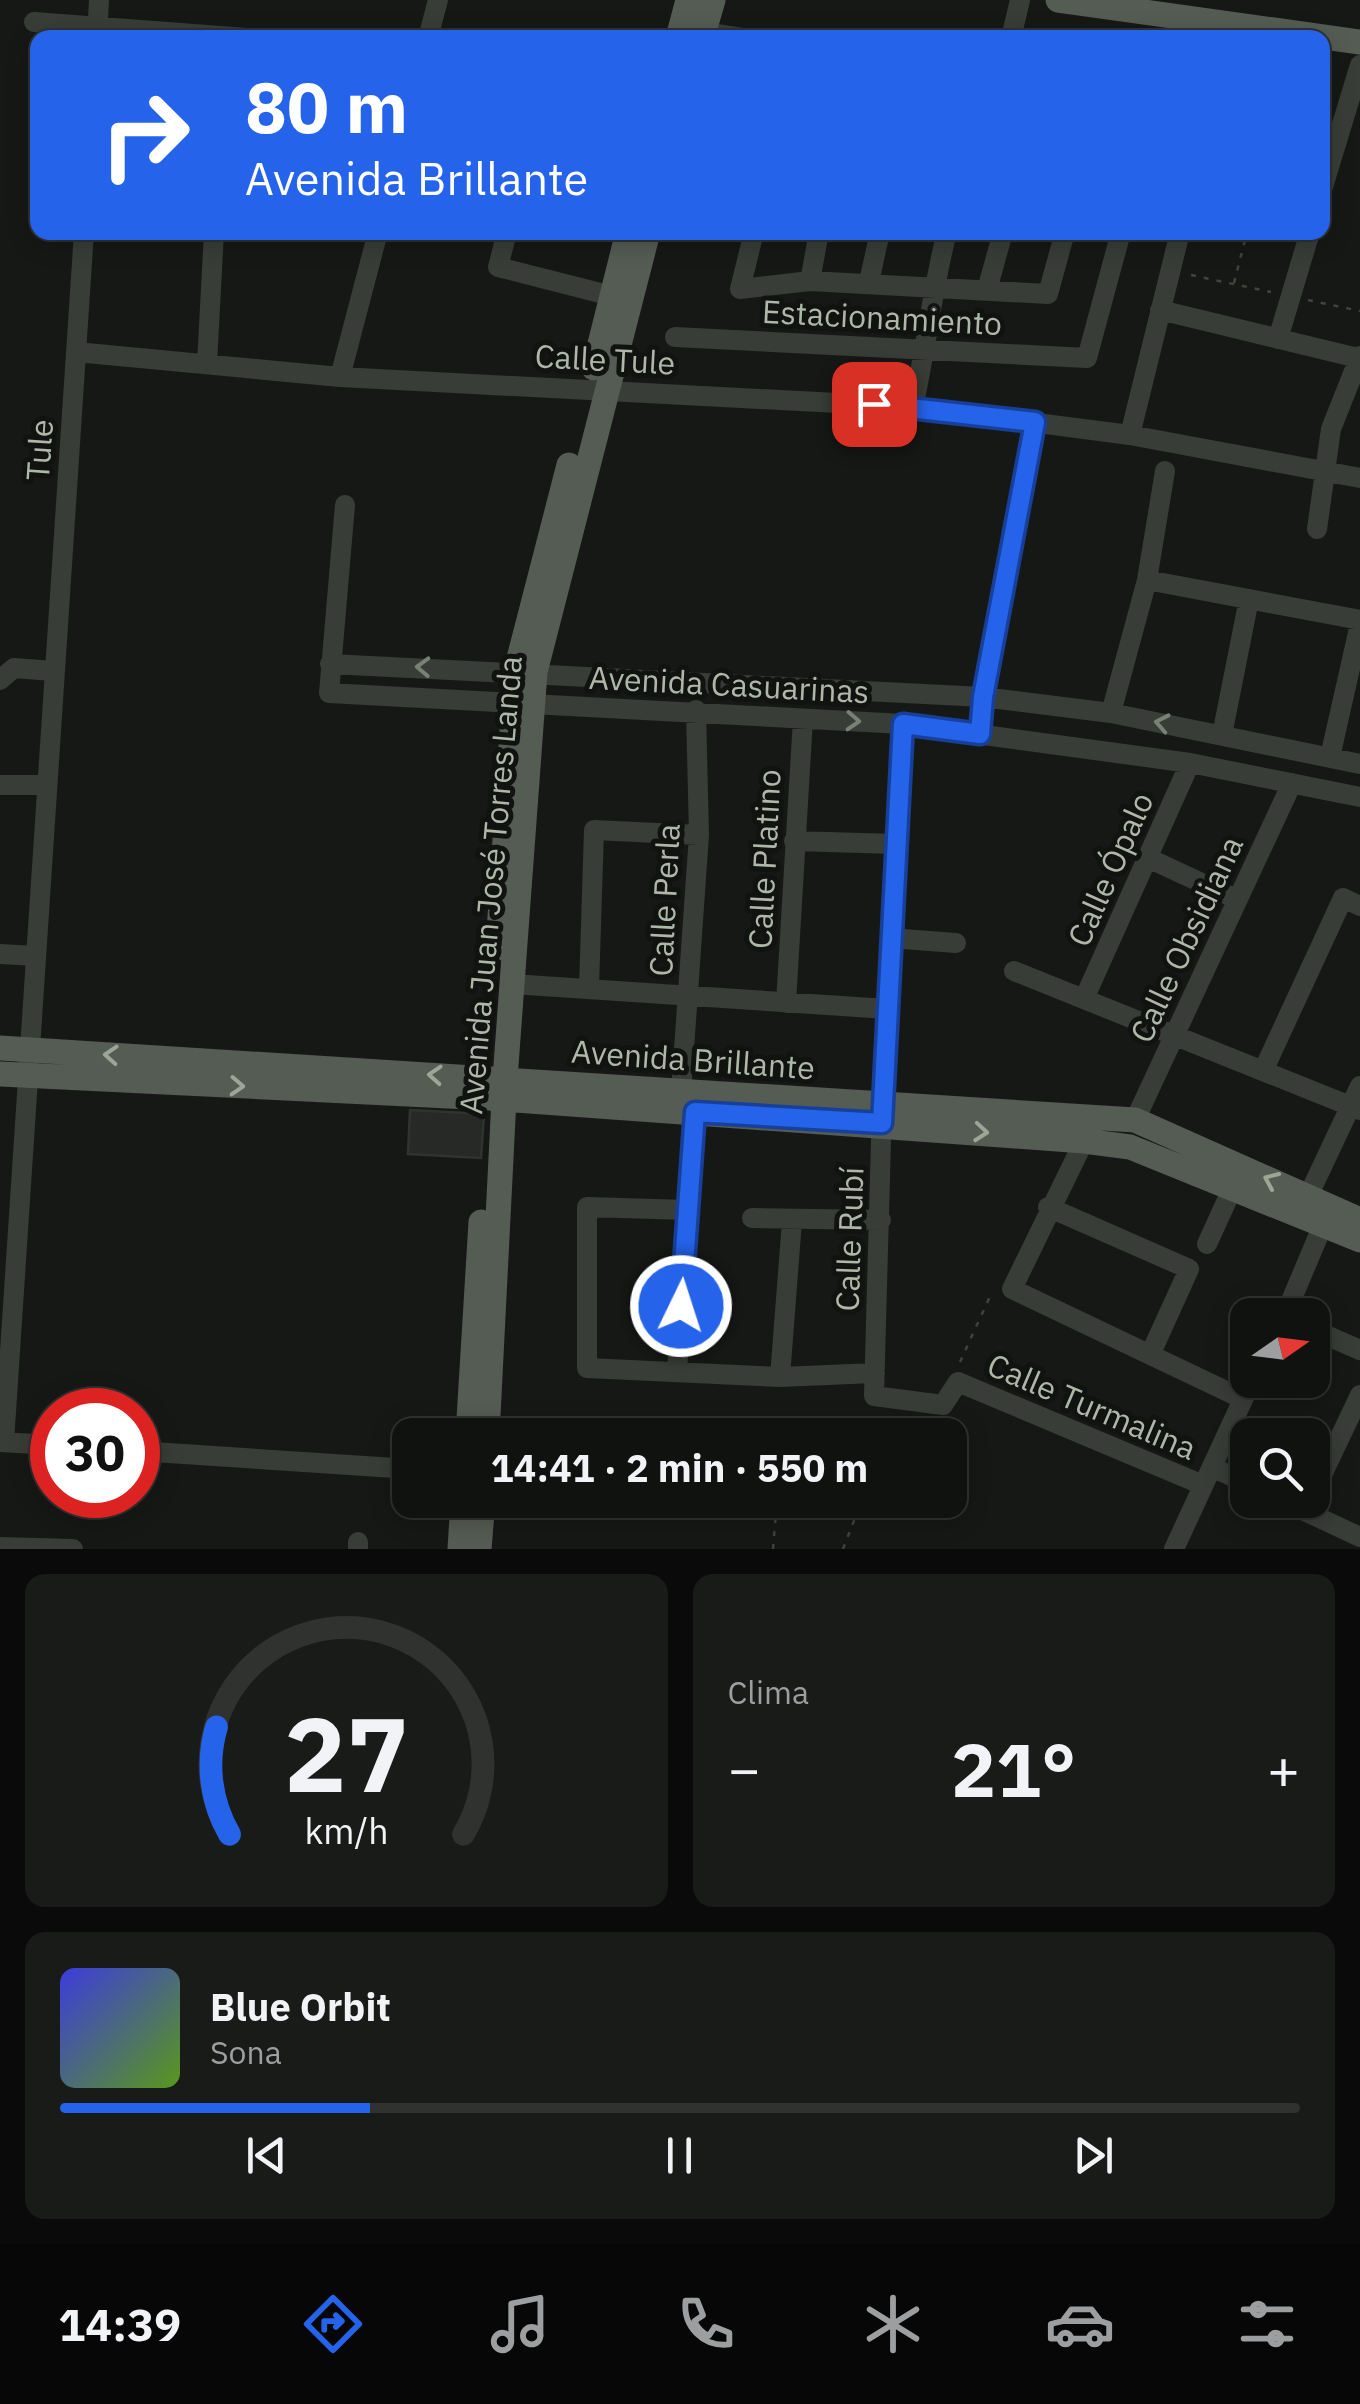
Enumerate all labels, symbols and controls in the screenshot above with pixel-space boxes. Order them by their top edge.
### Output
text: 80 m [245,61,408,152]
icon: right [80,70,210,200]
text: Avenida Brillante [245,149,588,207]
street label: Estacionamiento [761,290,1003,344]
street label: Calle Tule [534,334,676,384]
pin [832,362,917,447]
icon: arrive [847,377,902,432]
street label: Tule [16,418,62,482]
street label: Avenida Juan José Torres Landa [449,654,531,1116]
street label: Avenida Casuarinas [588,656,870,712]
one-way arrow [414,657,430,678]
one-way arrow [846,710,862,731]
one-way arrow [1153,713,1170,734]
street label: Calle Platino [738,768,790,950]
street label: Calle Ópalo [1057,785,1163,953]
street label: Calle Perla [639,822,689,978]
street label: Calle Obsidiana [1120,829,1252,1049]
street label: Avenida Brillante [570,1030,816,1088]
one-way arrow [102,1045,118,1066]
one-way arrow [427,1065,443,1086]
one-way arrow [230,1075,246,1096]
one-way arrow [973,1120,989,1142]
street label: Calle Rubí [825,1166,873,1312]
one-way arrow [1263,1172,1281,1192]
position arrow [629,1254,733,1358]
north arrow [1230,1298,1330,1398]
map controls [1230,1298,1330,1518]
street label: Calle Turmalina [981,1343,1203,1469]
speed limit sign: 30 [30,1388,160,1518]
button: search [1230,1418,1330,1518]
text: 14:41 · 2 min · 550 m [491,1443,868,1492]
text: Clima [728,1671,809,1713]
text: 27 [284,1685,409,1821]
text: 21° [951,1720,1076,1818]
text: − [728,1733,761,1804]
text: + [1267,1733,1300,1804]
text: km/h [304,1807,388,1854]
text: Blue Orbit [210,1982,391,2031]
text: Sona [210,2031,282,2073]
icon: previous [239,2128,294,2183]
icon: pause [652,2128,707,2183]
icon: next [1066,2128,1121,2183]
icon: directions [298,2289,368,2359]
icon: music [485,2289,555,2359]
icon: phone [671,2289,741,2359]
icon: climate [858,2289,928,2359]
icon: car [1045,2289,1115,2359]
icon: filters [1232,2289,1302,2359]
text: 14:39 [58,2295,181,2353]

